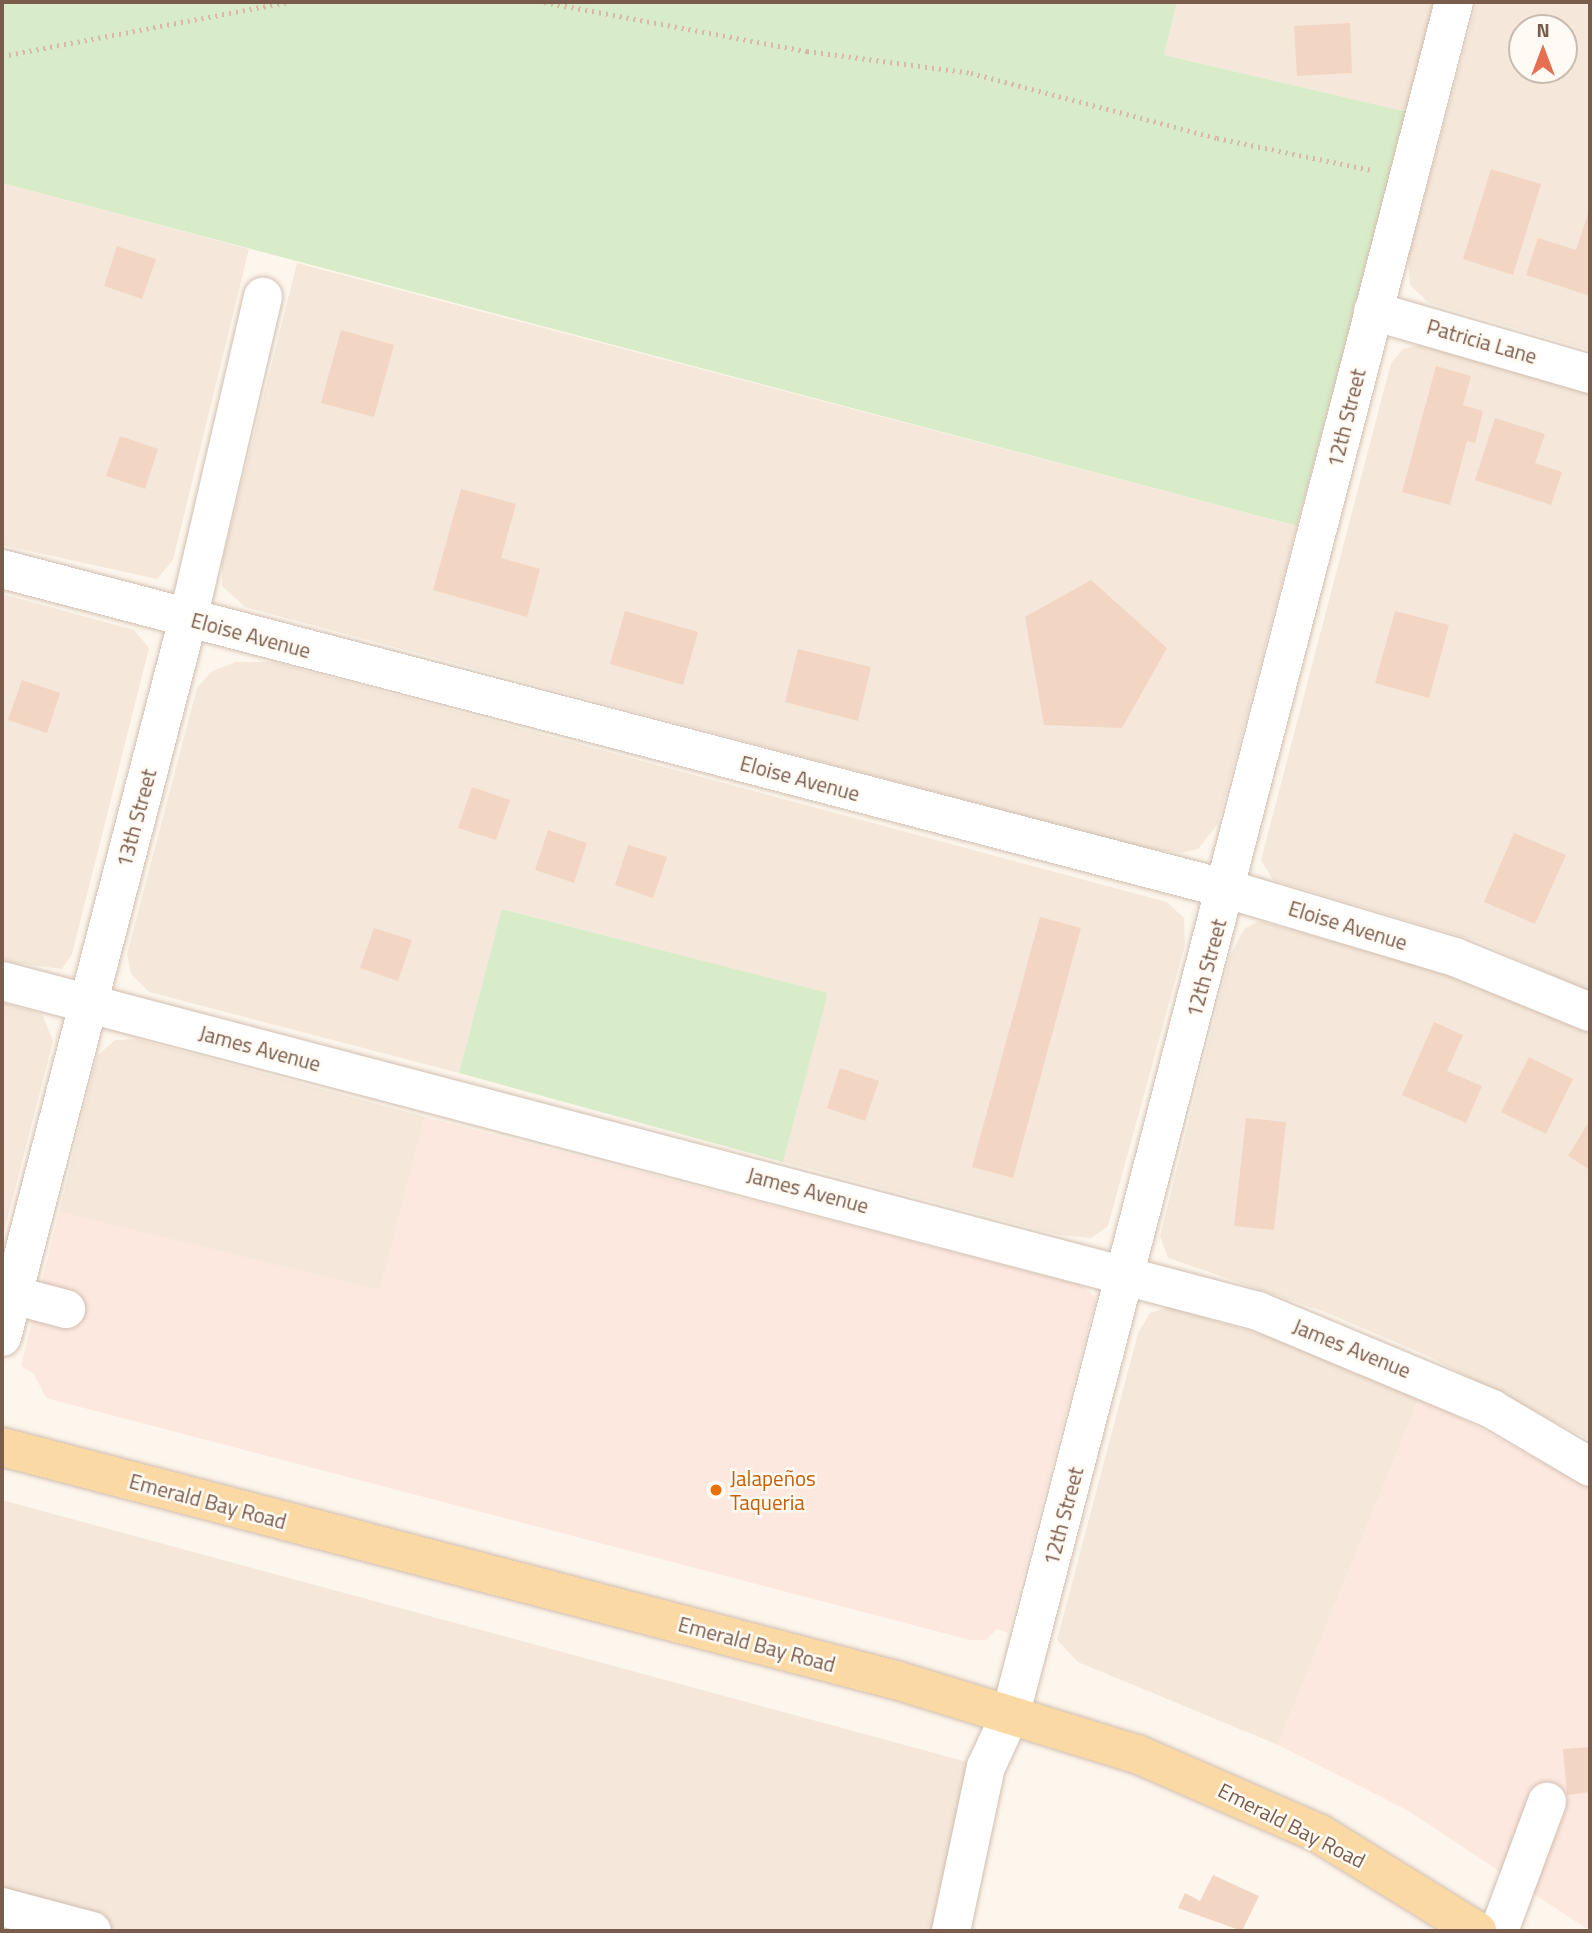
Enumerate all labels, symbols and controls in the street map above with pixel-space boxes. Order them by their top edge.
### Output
north arrow [1508,14,1578,84]
text: N [1536,15,1550,44]
street label: Patricia Lane [1424,313,1540,369]
street label: 12th Street [1322,366,1370,470]
street label: Eloise Avenue [188,607,314,663]
street label: Eloise Avenue [737,750,863,806]
street label: 13th Street [111,766,161,870]
street label: Eloise Avenue [1286,895,1410,955]
street label: 12th Street [1181,916,1231,1020]
street label: James Avenue [196,1020,324,1076]
street label: James Avenue [744,1162,872,1218]
street label: James Avenue [1289,1313,1415,1383]
street label: 12th Street [1038,1464,1088,1568]
place label: Jalapeños Taqueria [730,1465,816,1515]
street label: Emerald Bay Road [127,1468,289,1534]
marker: Jalapeños Taqueria [708,1482,724,1498]
street label: Emerald Bay Road [676,1611,838,1677]
street label: Emerald Bay Road [1214,1777,1370,1873]

